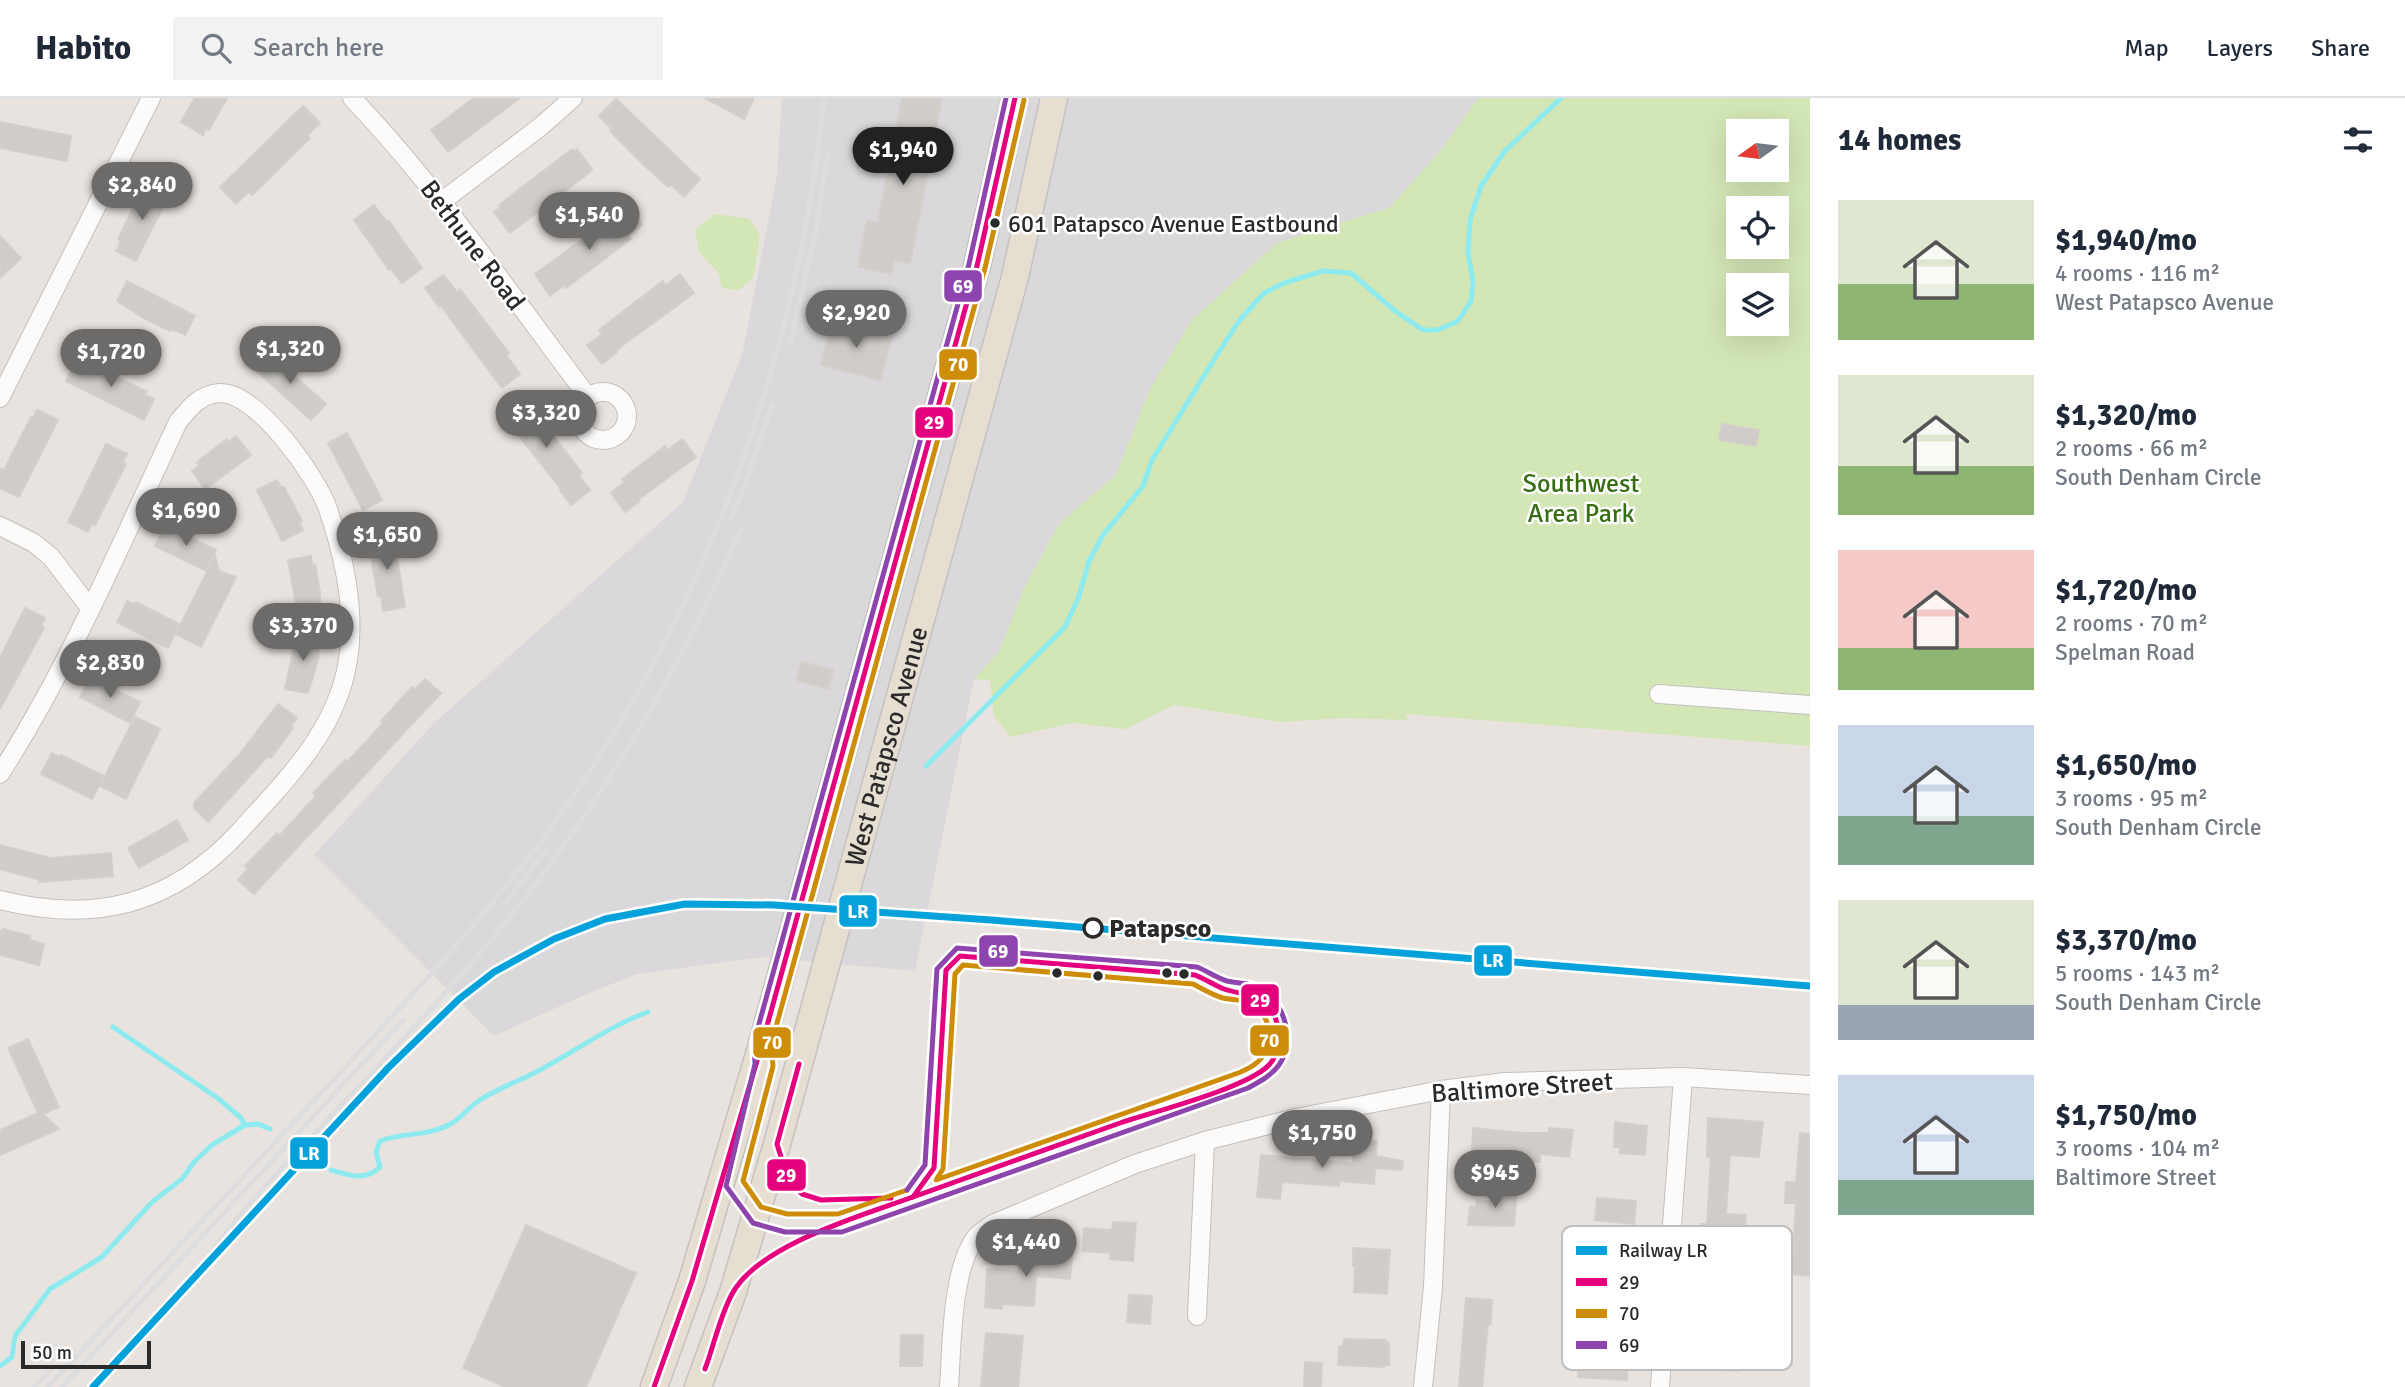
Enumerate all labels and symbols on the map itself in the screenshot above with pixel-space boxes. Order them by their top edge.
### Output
north arrow [1726,119,1788,182]
pin: $1,940 [846,127,960,187]
pin: $2,840 [85,162,199,222]
street label: Bethune Road [413,174,532,317]
pin: $1,540 [532,192,646,252]
place label: 601 Patapsco Avenue Eastbound [1008,209,1339,239]
marker: 601 Patapsco Avenue Eastbound [988,216,1002,230]
line badge: 69 [943,269,983,303]
text: 69 [953,275,973,299]
pin: $2,920 [799,290,913,350]
pin: $1,320 [233,327,347,386]
pin: $1,720 [54,330,168,389]
line badge: 70 [938,348,978,381]
text: 70 [948,353,968,377]
pin: $3,320 [489,390,603,450]
line badge: 29 [914,406,954,439]
text: 29 [924,411,944,435]
park label: Southwest Area Park [1523,468,1639,530]
pin: $1,690 [129,489,243,548]
pin: $1,650 [330,512,444,572]
pin: $3,370 [246,603,360,663]
street label: West Patapsco Avenue [839,623,935,870]
pin: $2,830 [53,640,167,700]
line badge: LR [838,894,878,928]
text: LR [847,900,869,924]
place label: Patapsco [1109,913,1211,945]
marker: Patapsco [1083,918,1103,938]
line badge: 69 [978,934,1019,968]
text: 69 [988,940,1008,964]
line badge: LR [1473,944,1513,977]
text: LR [1482,949,1504,973]
unlabelled marker [1050,966,1064,980]
unlabelled marker [1160,966,1174,980]
unlabelled marker [1177,967,1191,981]
unlabelled marker [1091,969,1105,983]
line badge: 29 [1240,983,1280,1017]
text: 29 [1250,989,1270,1013]
line badge: 70 [1249,1024,1290,1057]
line badge: 70 [752,1026,792,1059]
text: 70 [1259,1029,1279,1053]
text: 70 [762,1031,782,1055]
street label: Baltimore Street [1430,1066,1614,1110]
pin: $1,750 [1265,1110,1379,1170]
line badge: LR [289,1136,329,1170]
text: LR [298,1142,320,1166]
pin: $945 [1454,1150,1536,1210]
line badge: 29 [766,1158,807,1192]
text: 29 [776,1164,796,1188]
pin: $1,440 [969,1220,1083,1279]
legend [1562,1226,1792,1370]
text: Railway LR [1619,1239,1708,1263]
text: 29 [1619,1271,1640,1295]
text: 70 [1619,1302,1640,1326]
text: 69 [1619,1334,1640,1358]
scale bar [21,1338,150,1370]

